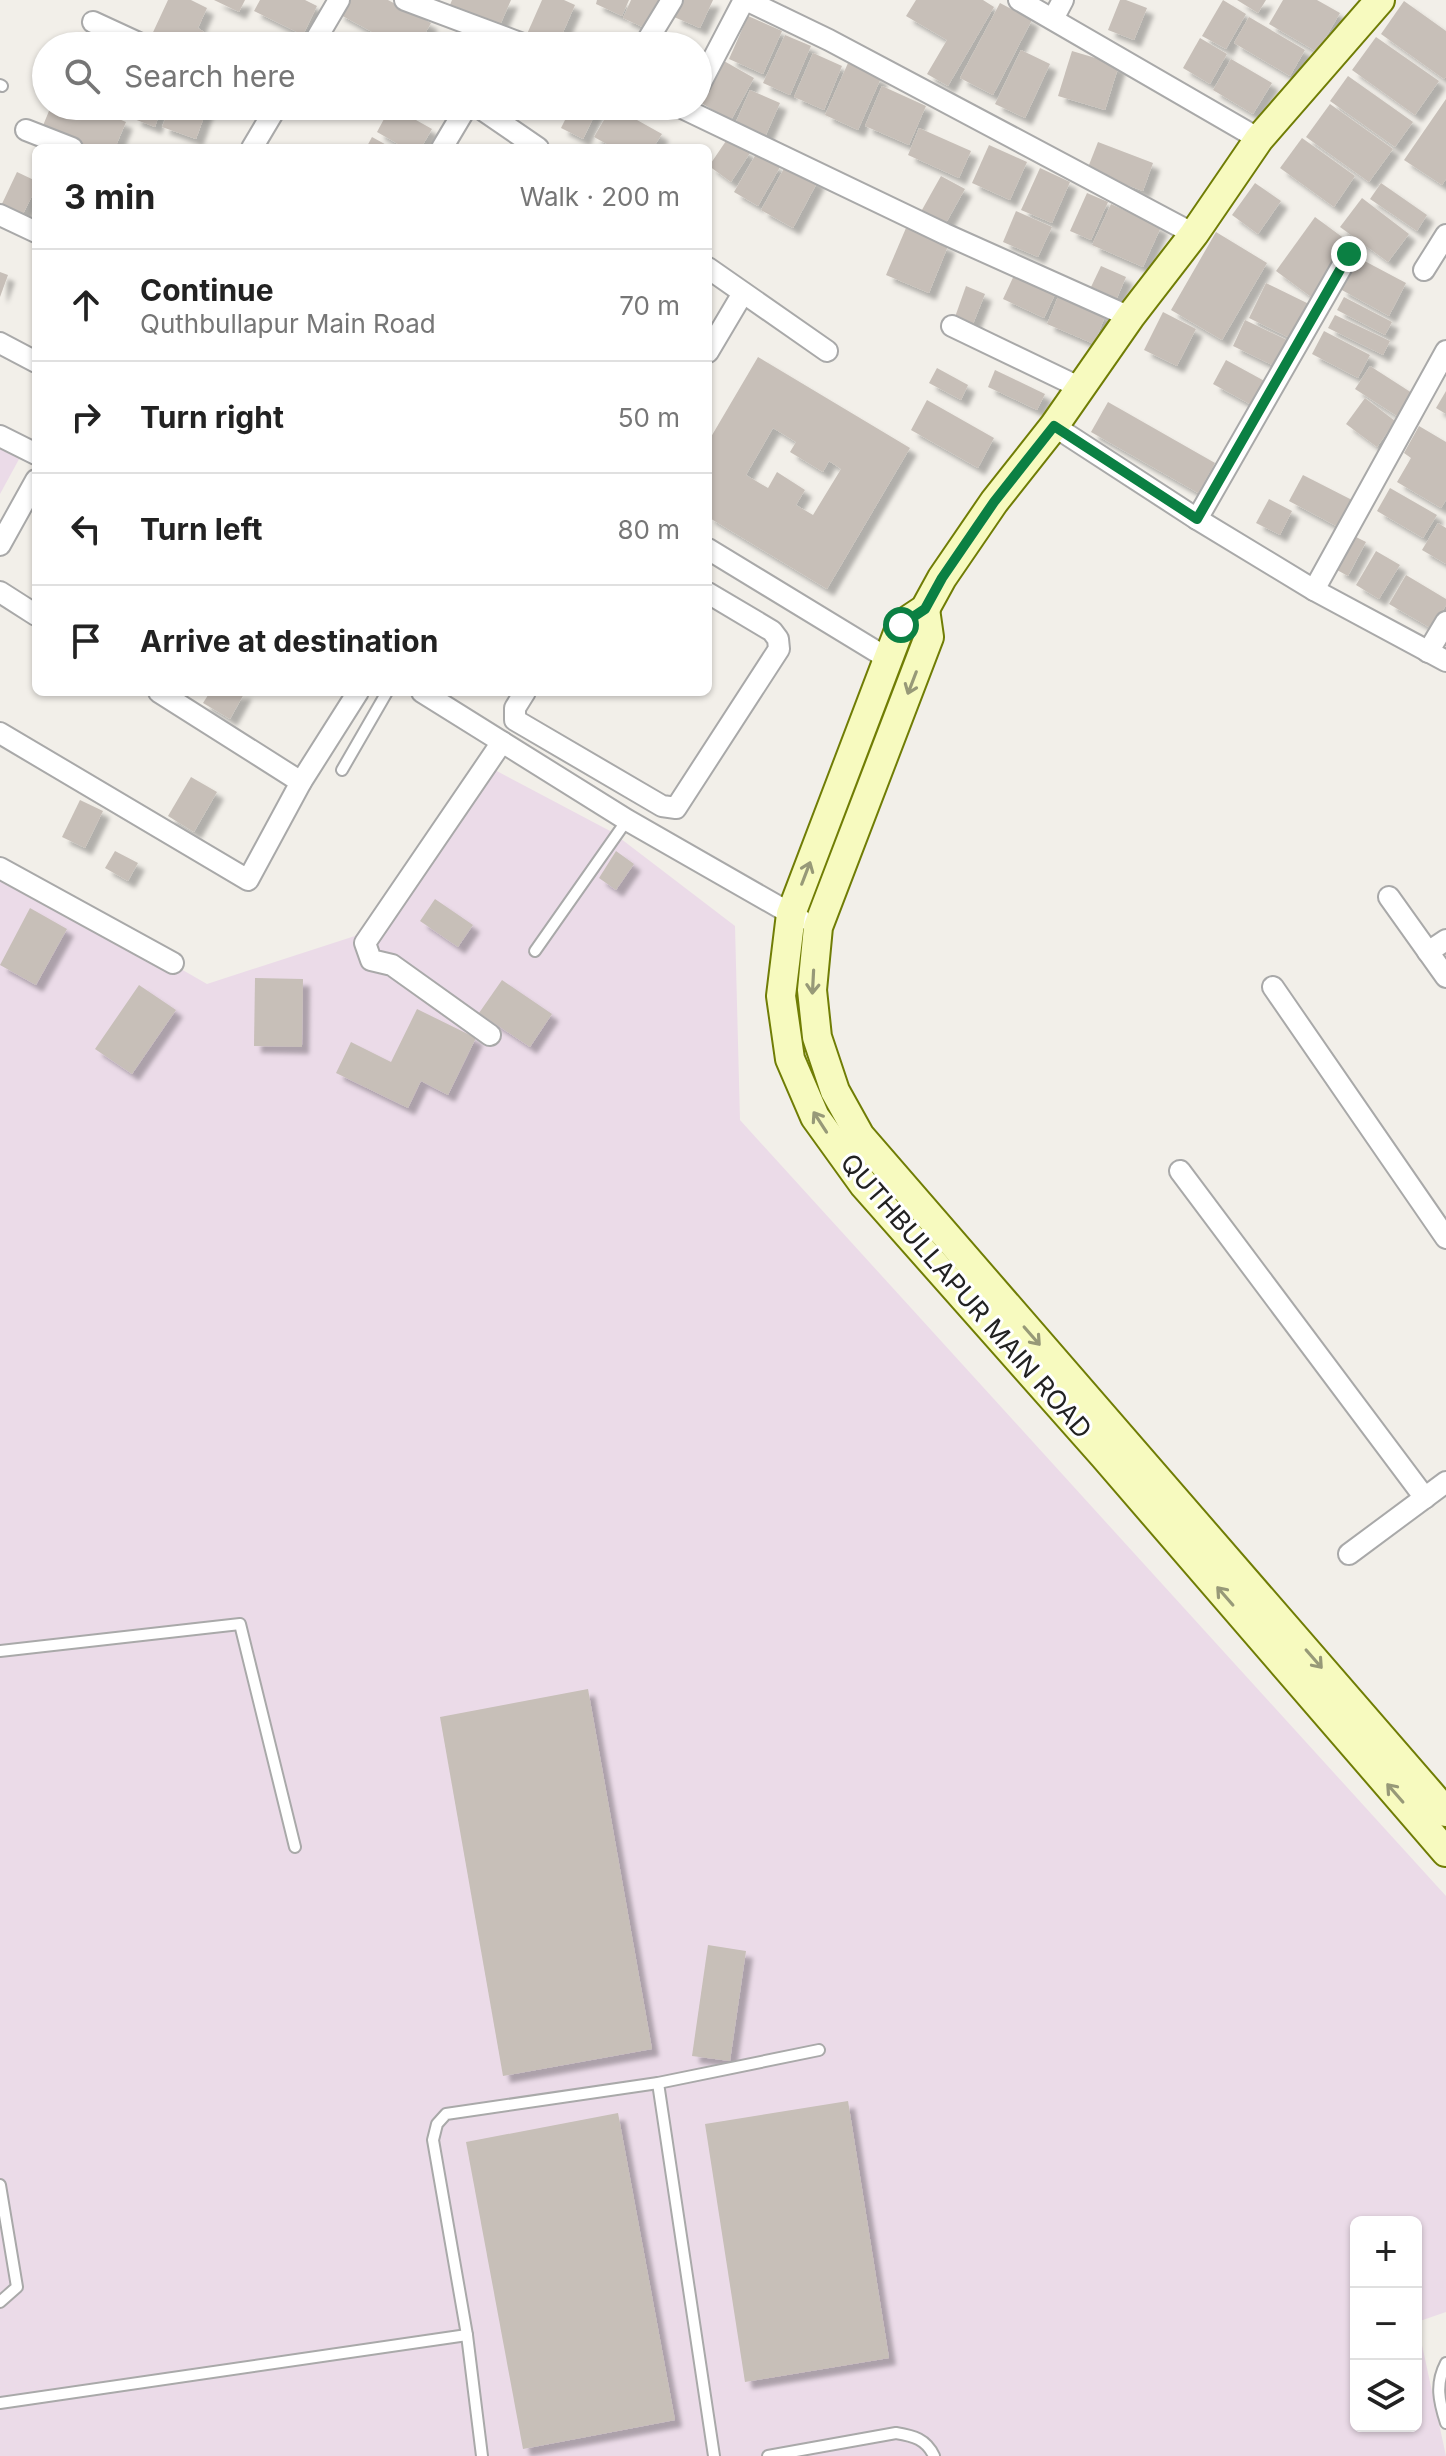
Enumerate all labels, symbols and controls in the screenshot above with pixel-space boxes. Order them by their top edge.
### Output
search box [32,32,712,120]
icon: search [60,54,104,98]
text: Search here [124,58,296,94]
text: 3 min [64,176,155,217]
text: Walk · 200 m [520,181,680,212]
route end [1331,236,1367,272]
text: Continue [140,272,274,308]
icon: ahead [64,283,108,327]
text: 70 m [619,290,680,321]
text: Quthbullapur Main Road [140,308,436,339]
icon: right [64,395,108,439]
text: Turn right [140,399,284,435]
text: 50 m [618,402,680,433]
icon: left [64,507,108,551]
text: Turn left [140,511,262,547]
text: 80 m [617,514,680,545]
route start [883,607,919,643]
icon: arrive [64,619,108,663]
text: Arrive at destination [140,623,438,659]
one-way arrow [904,670,918,695]
one-way arrow [800,861,814,886]
one-way arrow [805,968,820,995]
one-way arrow [811,1111,827,1134]
street label: QUTHBULLAPUR MAIN ROAD [834,1147,1098,1444]
one-way arrow [1023,1326,1041,1346]
one-way arrow [1216,1586,1234,1606]
one-way arrow [1305,1648,1323,1668]
one-way arrow [1386,1783,1404,1803]
map controls [1350,2216,1422,2432]
button: + [1350,2216,1422,2288]
button: − [1350,2288,1422,2360]
button: layers [1350,2360,1422,2432]

